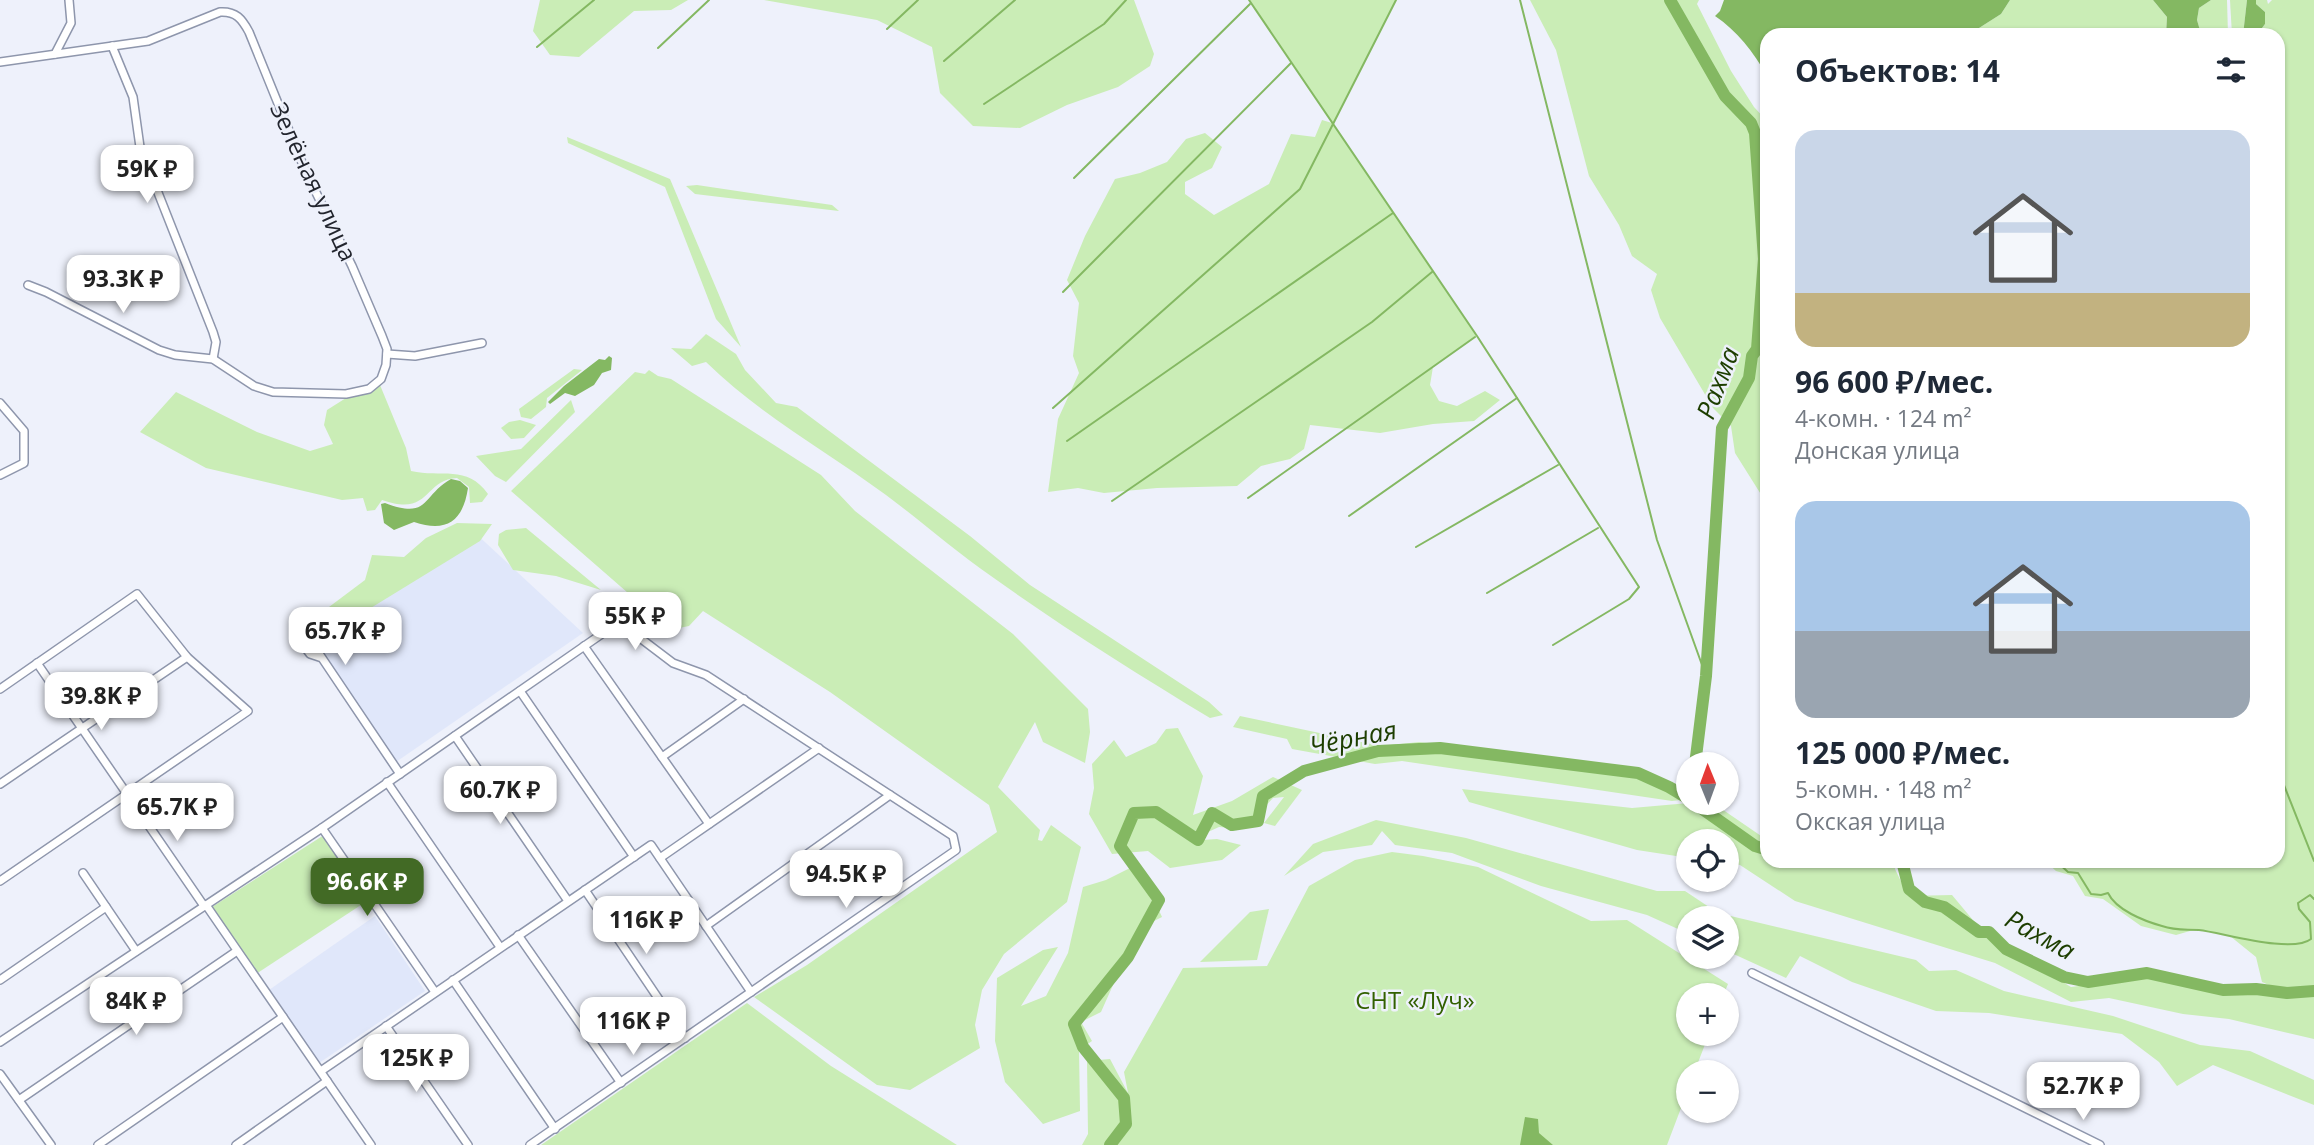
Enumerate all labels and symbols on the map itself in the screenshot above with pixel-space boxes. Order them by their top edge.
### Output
street label: Зелёная улица [263,96,366,266]
pin: 59K ₽ [98,146,196,205]
pin: 93.3K ₽ [58,256,188,315]
water label: Рахма [1687,341,1747,424]
pin: 55K ₽ [586,592,684,652]
pin: 65.7K ₽ [280,608,410,667]
pin: 39.8K ₽ [36,672,166,732]
water label: Чёрная [1306,711,1400,763]
north arrow [1676,752,1740,816]
pin: 60.7K ₽ [435,766,565,826]
pin: 65.7K ₽ [112,784,242,843]
pin: 94.5K ₽ [781,850,911,910]
pin: 96.6K ₽ [302,858,432,918]
pin: 116K ₽ [589,897,703,956]
water label: Рахма [1999,900,2082,968]
pin: 84K ₽ [87,978,185,1037]
park label: СНТ «Луч» [1355,983,1475,1016]
pin: 116K ₽ [576,998,690,1057]
pin: 125K ₽ [359,1034,473,1094]
pin: 52.7K ₽ [2018,1062,2148,1122]

